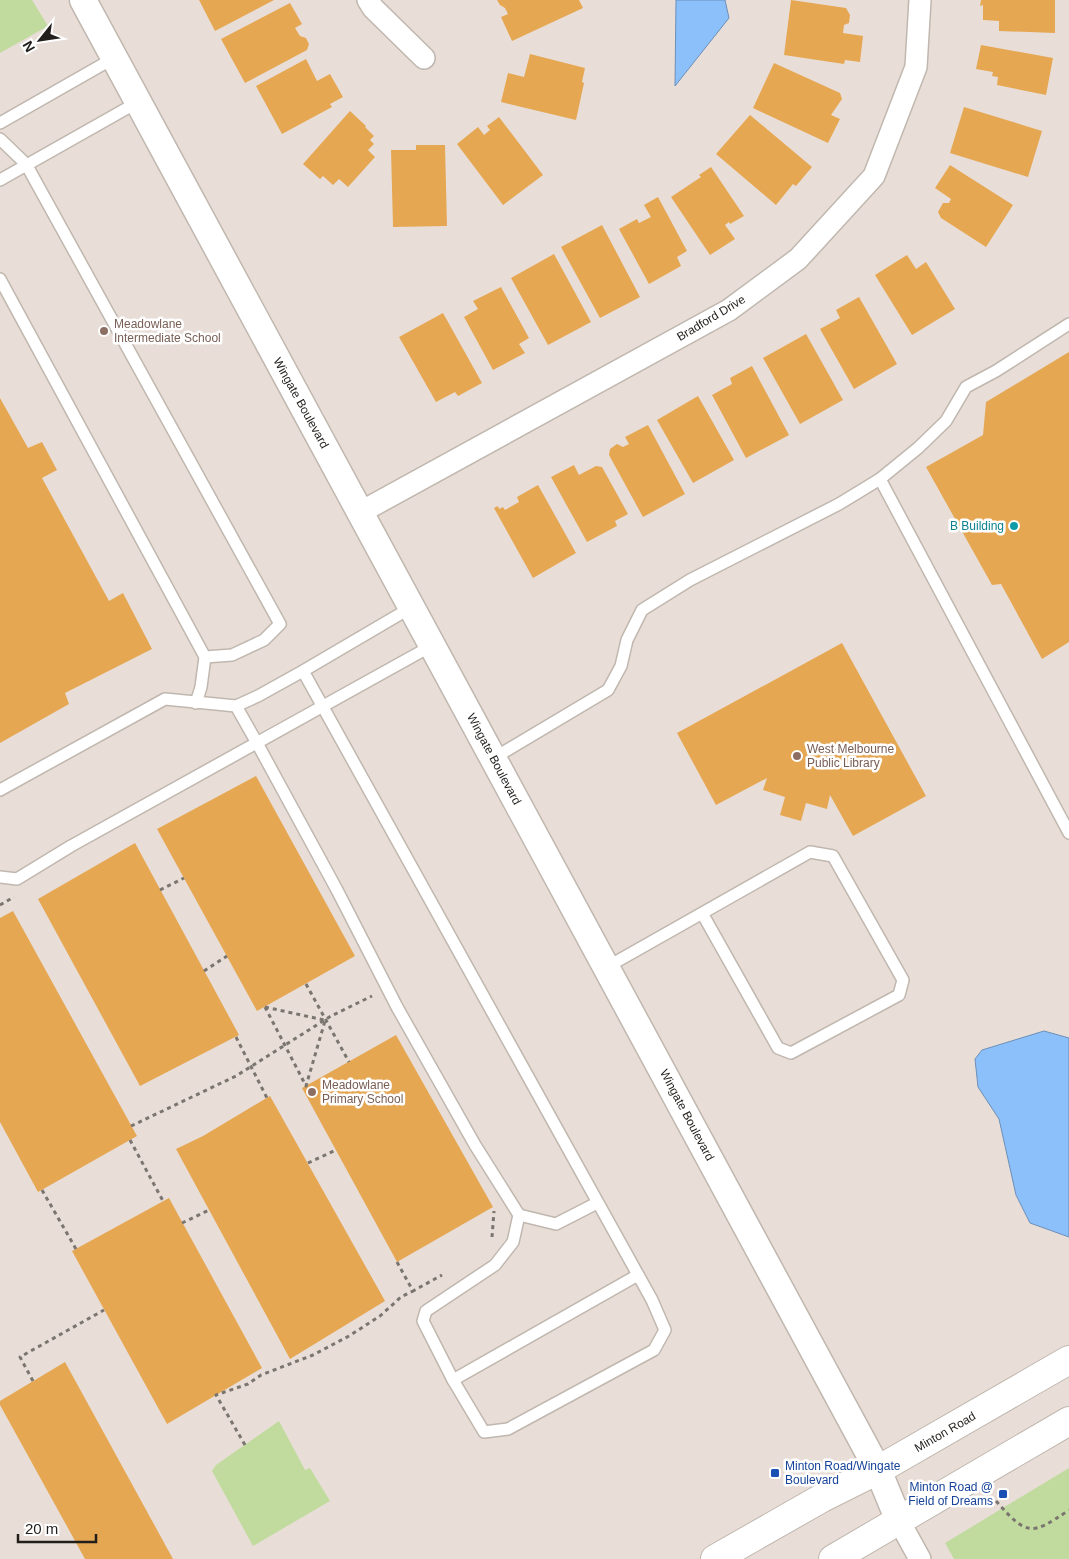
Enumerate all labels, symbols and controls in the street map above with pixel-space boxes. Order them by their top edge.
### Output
north arrow [15,15,65,65]
text: N [19,38,38,55]
street label: Bradford Drive [674,292,748,344]
place label: Meadowlane Intermediate School [114,317,221,345]
marker: Meadowlane Intermediate School [98,325,110,337]
street label: Wingate Boulevard [270,355,332,451]
place label: B Building [950,519,1004,533]
marker: B Building [1008,520,1020,532]
street label: Wingate Boulevard [464,711,524,807]
place label: West Melbourne Public Library [807,742,894,770]
marker: West Melbourne Public Library [791,750,803,762]
street label: Wingate Boulevard [657,1067,717,1163]
place label: Meadowlane Primary School [322,1078,403,1106]
marker: Meadowlane Primary School [306,1086,318,1098]
street label: Minton Road [912,1409,978,1455]
place label: Minton Road/Wingate Boulevard [785,1459,901,1487]
marker: Minton Road/Wingate Boulevard [769,1467,781,1479]
place label: Minton Road @ Field of Dreams [908,1480,993,1508]
marker: Minton Road @ Field of Dreams [997,1488,1009,1500]
scale bar [18,1512,95,1544]
text: 20 m [25,1520,58,1537]

